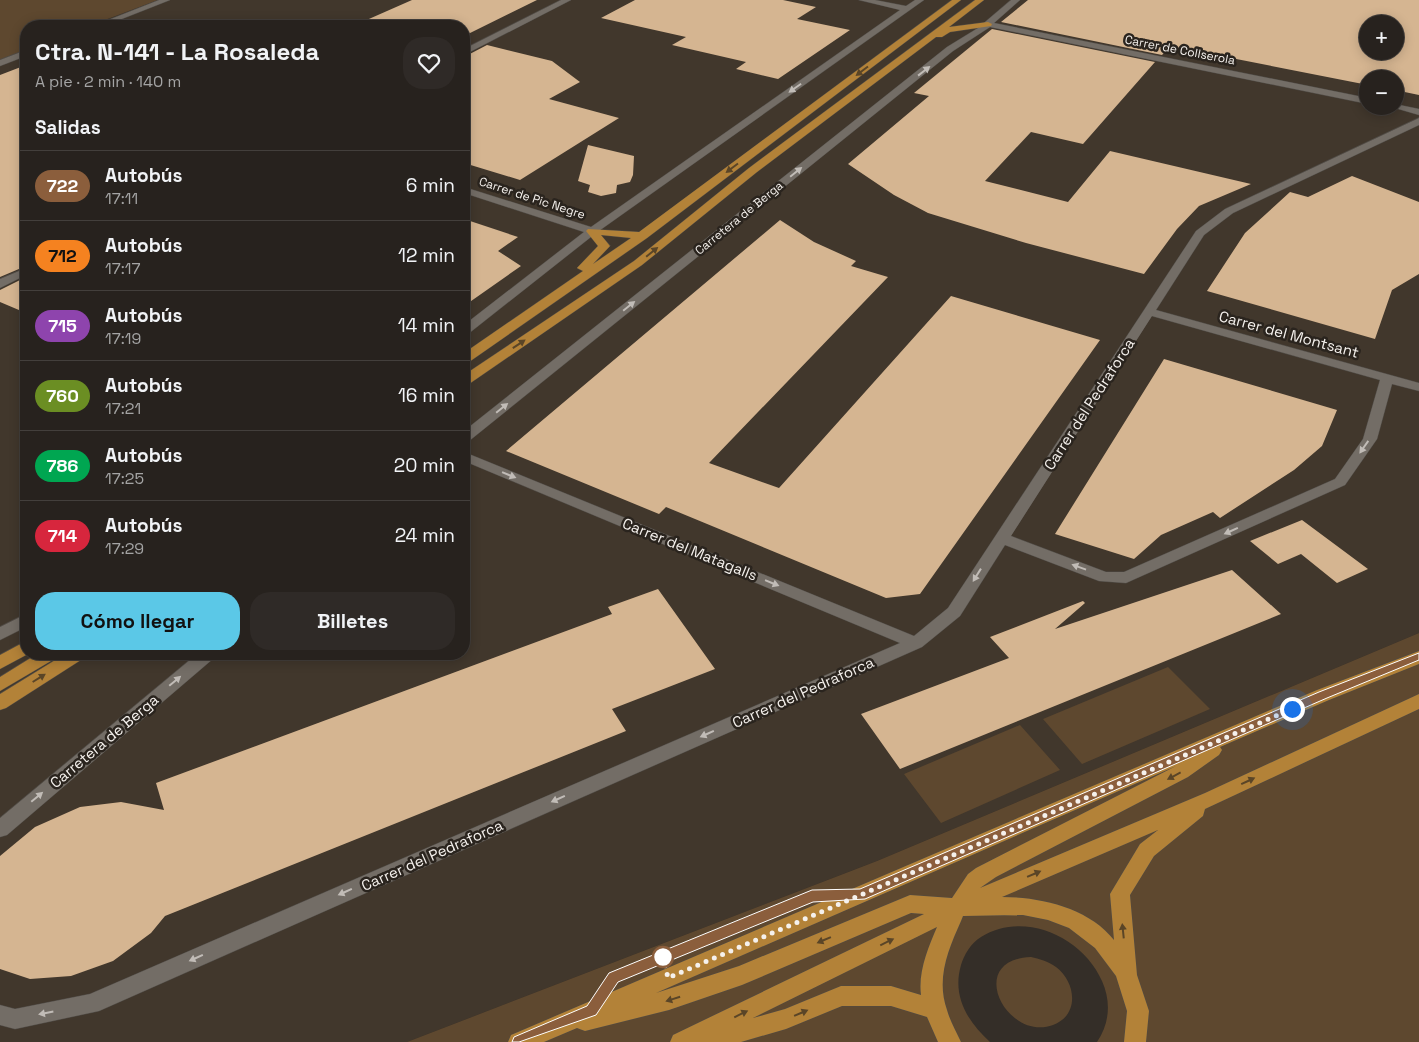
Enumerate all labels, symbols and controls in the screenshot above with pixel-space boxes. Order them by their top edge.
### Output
map controls [1359,15,1404,115]
button: + [1359,15,1404,60]
street label: Carrer de Collserola [1123,31,1237,69]
text: Ctra. N-141 - La Rosaleda [35,36,319,67]
button: heart [403,37,455,89]
one-way arrow [917,65,930,76]
one-way arrow [855,66,869,76]
button: − [1359,70,1404,115]
text: A pie · 2 min · 140 m [35,71,181,92]
one-way arrow [788,83,802,93]
text: Salidas [35,115,101,140]
text: Autobús [105,163,182,188]
one-way arrow [725,163,739,173]
one-way arrow [790,166,803,177]
text: 6 min [406,173,455,198]
street label: Carrer de Pic Negre [477,173,587,223]
text: 722 [47,174,78,197]
street label: Carretera de Berga [692,177,786,258]
text: 17:11 [105,188,138,209]
text: Autobús [105,233,182,258]
text: 12 min [398,243,455,268]
text: 712 [48,244,77,267]
one-way arrow [646,246,659,257]
text: 17:17 [105,258,140,279]
one-way arrow [622,301,635,312]
text: Autobús [105,303,182,328]
street label: Carrer del Montsant [1217,306,1361,362]
text: 14 min [398,313,455,338]
text: 715 [48,314,77,337]
text: 17:19 [105,328,141,349]
street label: Carrer del Pedraforca [1039,334,1139,473]
one-way arrow [512,339,525,349]
text: Autobús [105,373,182,398]
text: 16 min [398,383,455,408]
text: 760 [46,384,79,407]
text: 17:21 [105,398,141,419]
one-way arrow [495,402,508,413]
one-way arrow [1359,440,1369,453]
text: Autobús [105,443,182,468]
text: 20 min [394,453,455,478]
text: 786 [47,454,78,477]
text: 17:25 [105,468,144,489]
one-way arrow [502,471,516,479]
text: Autobús [105,513,182,538]
street label: Carrer del Matagalls [620,513,760,585]
text: 24 min [395,523,455,548]
text: 714 [48,524,77,547]
one-way arrow [1224,528,1238,536]
text: 17:29 [105,538,144,559]
one-way arrow [1072,563,1087,570]
one-way arrow [973,568,982,582]
one-way arrow [765,580,779,588]
button: Cómo llegar [35,592,240,650]
button: Billetes [250,592,455,650]
street label: Carrer del Pedraforca [729,652,877,732]
one-way arrow [32,674,45,683]
one-way arrow [168,676,181,687]
street label: Carretera de Berga [46,690,163,792]
your location [1280,697,1305,722]
one-way arrow [700,731,714,739]
one-way arrow [1166,772,1181,780]
one-way arrow [1240,777,1255,785]
one-way arrow [31,792,44,803]
one-way arrow [551,796,565,804]
street label: Carrer del Pedraforca [358,815,506,895]
one-way arrow [1027,869,1041,877]
one-way arrow [338,889,352,897]
one-way arrow [1119,923,1127,939]
one-way arrow [817,937,831,945]
one-way arrow [880,938,894,946]
unlabelled marker [652,946,674,968]
one-way arrow [189,954,204,962]
one-way arrow [665,995,680,1003]
one-way arrow [794,1008,808,1016]
one-way arrow [38,1009,53,1017]
one-way arrow [734,1010,748,1018]

